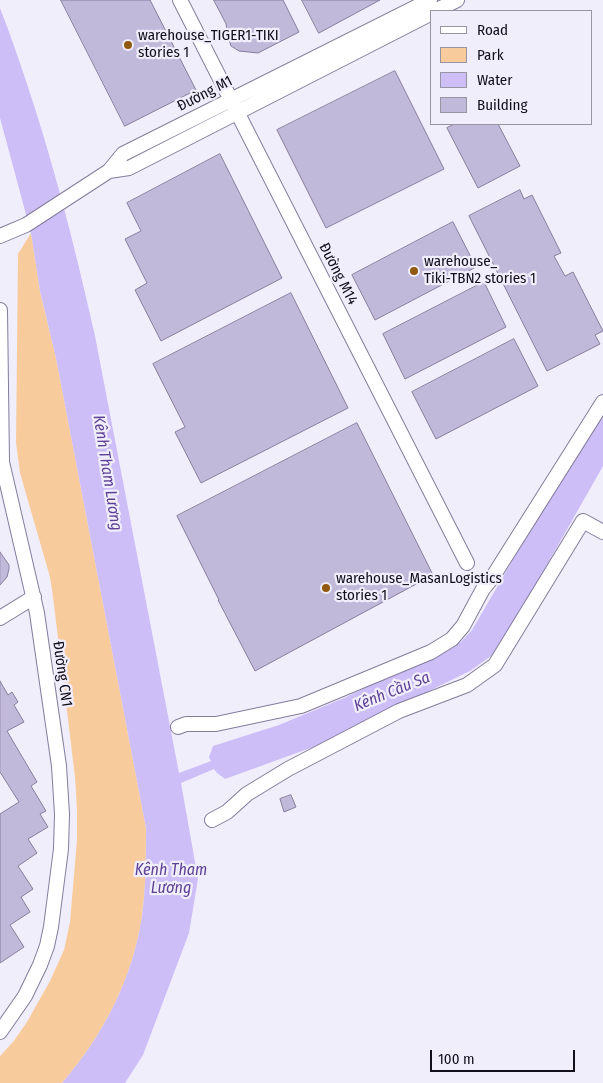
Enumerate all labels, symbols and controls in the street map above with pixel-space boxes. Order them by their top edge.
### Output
legend [430,10,593,125]
text: Road [477,21,508,39]
place label: warehouse_TIGER1-TIKI stories 1 [138,27,279,62]
marker: warehouse_TIGER1-TIKI stories 1 [122,39,134,51]
text: Park [477,46,504,64]
text: Water [477,71,512,89]
street label: Đường M1 [174,72,236,116]
text: Building [477,96,528,114]
street label: Đường M14 [315,240,361,308]
place label: warehouse_ Tiki-TBN2 stories 1 [424,253,536,288]
marker: warehouse_ Tiki-TBN2 stories 1 [408,265,420,277]
water label: Kênh Tham Lương [88,414,126,532]
place label: warehouse_MasanLogistics stories 1 [336,570,502,605]
marker: warehouse_MasanLogistics stories 1 [320,582,332,594]
street label: Đường CN1 [48,640,76,708]
water label: Kênh Cầu Sa [351,668,433,716]
water label: Kênh Tham Lương [135,861,207,899]
scale bar [433,1040,578,1072]
text: 100 m [438,1050,475,1068]

